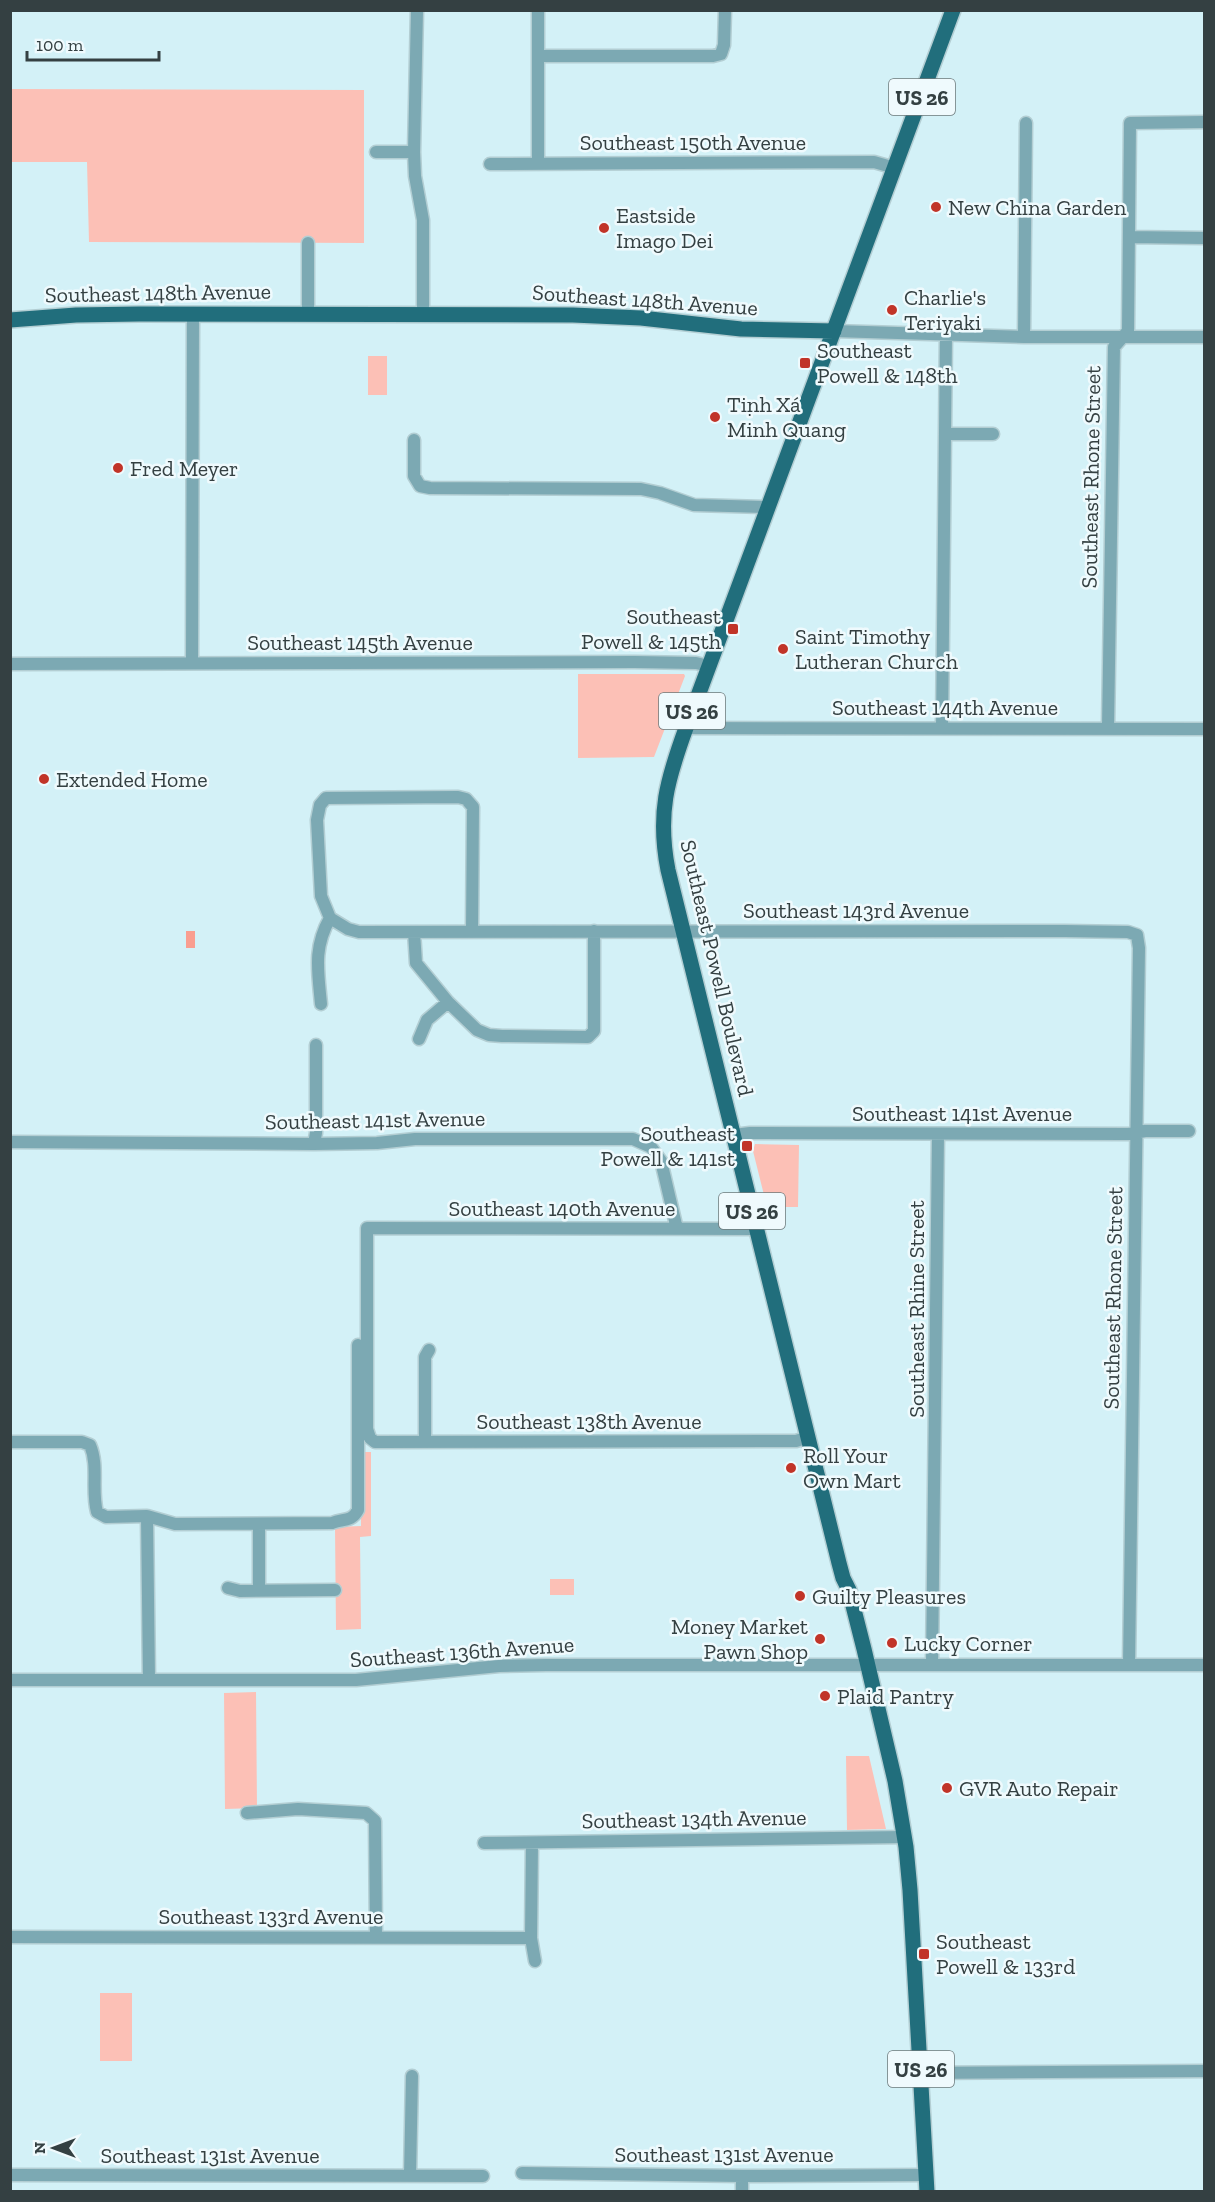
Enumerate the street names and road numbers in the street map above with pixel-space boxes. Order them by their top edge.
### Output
road number: US 26 [889,79,955,115]
street label: Southeast 150th Avenue [580,129,806,156]
street label: Southeast 148th Avenue [45,278,271,308]
street label: Southeast 148th Avenue [531,279,759,321]
street label: Southeast Rhone Street [1076,365,1106,589]
street label: Southeast 145th Avenue [247,629,473,656]
road number: US 26 [659,693,725,729]
street label: Southeast 144th Avenue [832,694,1058,721]
street label: Southeast Powell Boulevard [674,837,760,1099]
street label: Southeast 143rd Avenue [743,897,969,924]
street label: Southeast 141st Avenue [852,1100,1072,1127]
street label: Southeast 141st Avenue [265,1105,485,1135]
street label: Southeast Rhone Street [1098,1186,1128,1410]
road number: US 26 [719,1193,785,1229]
street label: Southeast 140th Avenue [449,1195,675,1222]
street label: Southeast Rhine Street [903,1199,930,1418]
street label: Southeast 138th Avenue [477,1408,701,1435]
street label: Southeast 136th Avenue [349,1631,575,1673]
street label: Southeast 134th Avenue [581,1804,807,1834]
street label: Southeast 133rd Avenue [159,1903,383,1930]
road number: US 26 [888,2051,954,2087]
street label: Southeast 131st Avenue [614,2141,834,2168]
street label: Southeast 131st Avenue [100,2142,320,2169]

